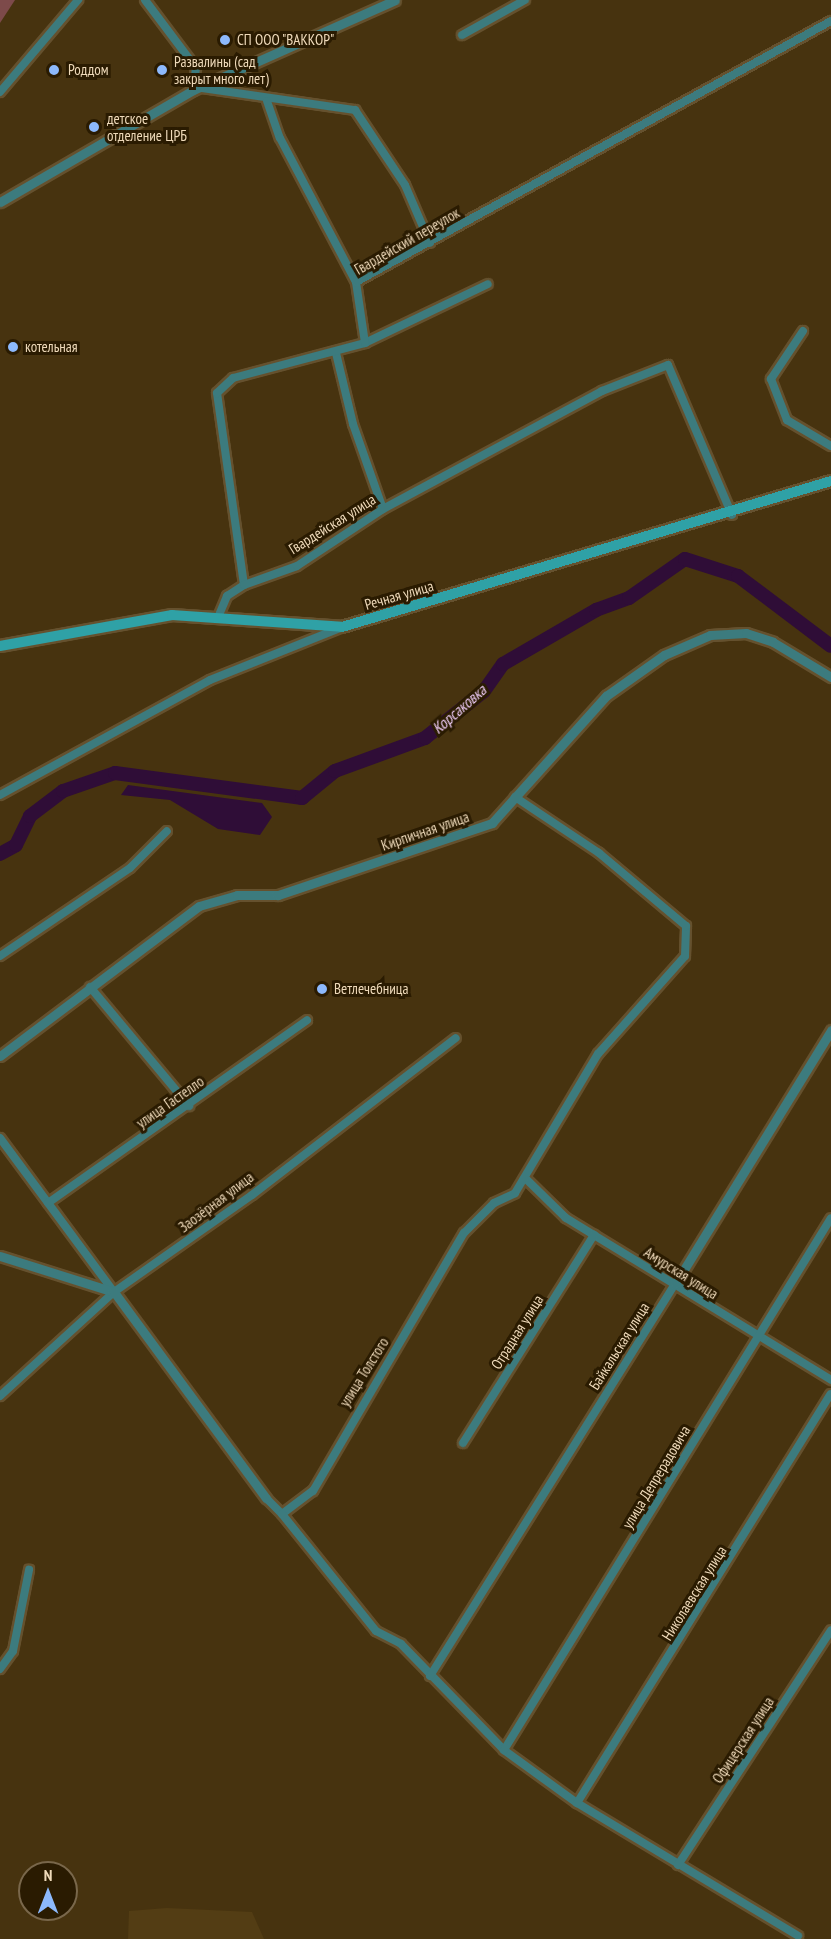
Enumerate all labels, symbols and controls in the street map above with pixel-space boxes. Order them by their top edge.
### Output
place label: СП ООО "ВАККОР" [237,31,335,49]
marker: СП ООО "ВАККОР" [218,33,232,47]
place label: Развалины (сад закрыт много лет) [174,52,269,87]
marker: Роддом [45,61,63,79]
place label: Роддом [68,61,109,79]
marker: Развалины (сад закрыт много лет) [155,63,169,77]
place label: детское отделение ЦРБ [107,109,187,144]
marker: детское отделение ЦРБ [85,118,103,136]
street label: Гвардейский переулок [351,204,463,278]
place label: котельная [25,338,78,356]
marker: котельная [6,340,20,354]
street label: Гвардейская улица [285,490,379,558]
street label: Речная улица [363,577,435,613]
water label: Корсаковка [428,680,490,738]
street label: Кирпичная улица [379,808,471,854]
place label: Ветлечебница [334,980,408,998]
marker: Ветлечебница [315,982,329,996]
street label: улица Гастелло [133,1072,207,1132]
street label: Заозёрная улица [175,1168,257,1236]
street label: Амурская улица [641,1243,721,1303]
street label: Отрадная улица [487,1291,547,1373]
street label: Байкальская улица [585,1299,653,1393]
street label: улица Толстого [336,1334,392,1410]
street label: улица Депрерадовича [618,1422,694,1532]
street label: Николаевская улица [658,1542,730,1644]
street label: Офицерская улица [708,1693,778,1787]
north arrow [18,1861,78,1921]
text: N [44,1865,52,1885]

